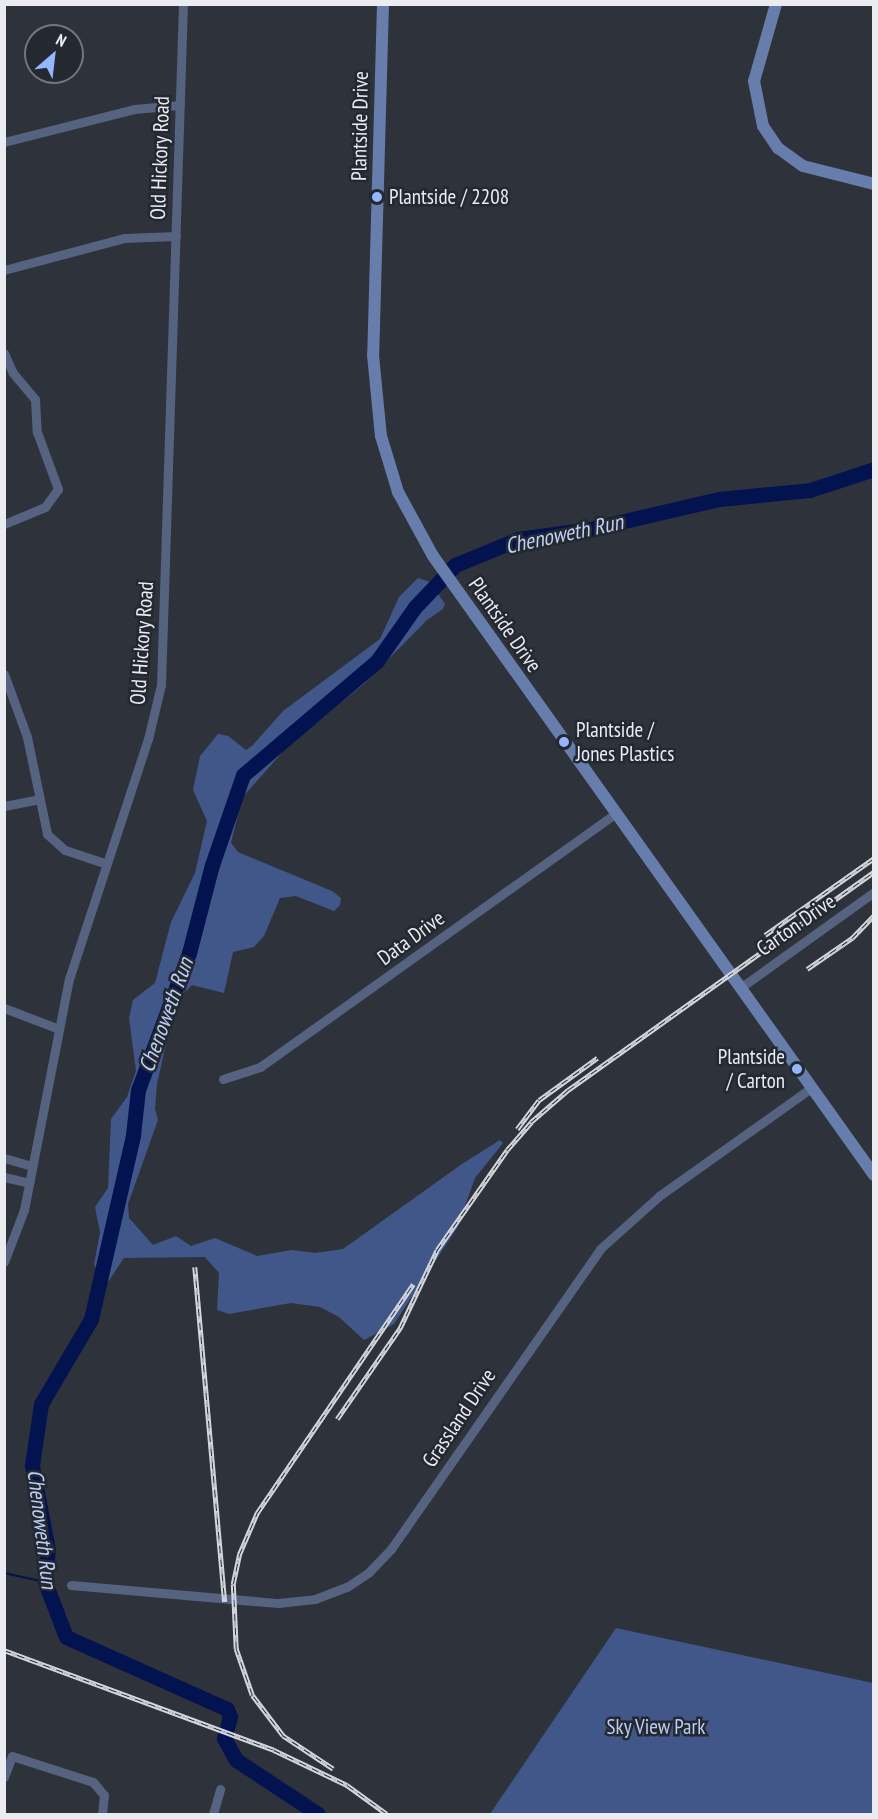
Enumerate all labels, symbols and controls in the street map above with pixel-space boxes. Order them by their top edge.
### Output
north arrow [24,24,84,84]
text: N [53,29,70,51]
street label: Plantside Drive [346,71,374,181]
street label: Old Hickory Road [145,96,175,220]
place label: Plantside / 2208 [389,184,509,210]
marker: Plantside / 2208 [370,190,384,204]
water label: Chenoweth Run [503,509,625,559]
street label: Plantside Drive [463,573,547,677]
street label: Old Hickory Road [125,580,159,706]
place label: Plantside / Jones Plastics [576,717,674,767]
marker: Plantside / Jones Plastics [557,735,571,749]
street label: Carton Drive [752,889,840,961]
street label: Data Drive [373,905,449,971]
water label: Chenoweth Run [133,954,199,1076]
place label: Plantside / Carton [718,1044,785,1094]
marker: Plantside / Carton [790,1062,804,1076]
street label: Grassland Drive [417,1364,501,1472]
water label: Chenoweth Run [22,1468,62,1590]
park label: Sky View Park [606,1714,706,1740]

